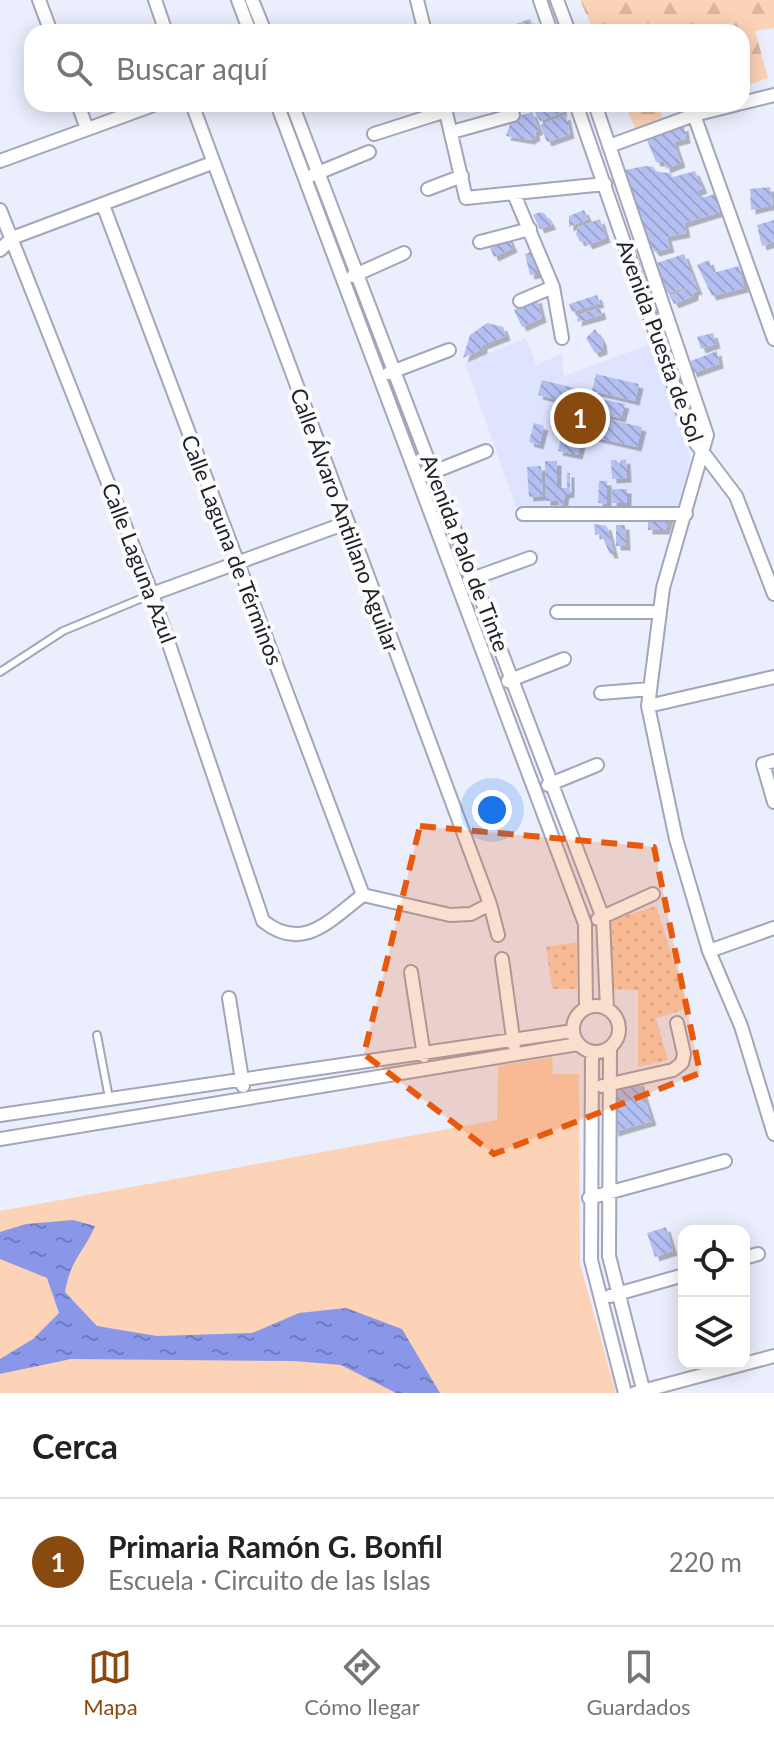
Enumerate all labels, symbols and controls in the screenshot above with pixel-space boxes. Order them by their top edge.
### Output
search box [24,24,750,112]
icon: search [52,46,96,90]
text: Buscar aquí [116,50,268,86]
street label: Avenida Puesta de Sol [611,236,710,446]
street label: Calle Álvaro Antillano Aguilar [285,384,406,656]
pin: 1 [554,388,606,448]
street label: Calle Laguna de Términos [176,431,289,669]
street label: Avenida Palo de Tinte [415,450,515,655]
street label: Calle Laguna Azul [96,479,182,647]
your location [472,790,512,830]
map controls [678,1225,750,1369]
button: locate [678,1225,750,1297]
button: layers [678,1297,750,1369]
text: Cerca [32,1425,118,1466]
text: Primaria Ramón G. Bonfil [108,1528,443,1564]
text: 1 [50,1546,66,1578]
text: 220 m [669,1546,742,1578]
text: Escuela · Circuito de las Islas [108,1564,431,1596]
tab: Mapa [83,1645,138,1720]
tab: Cómo llegar [304,1645,420,1720]
tab: Guardados [586,1645,691,1720]

